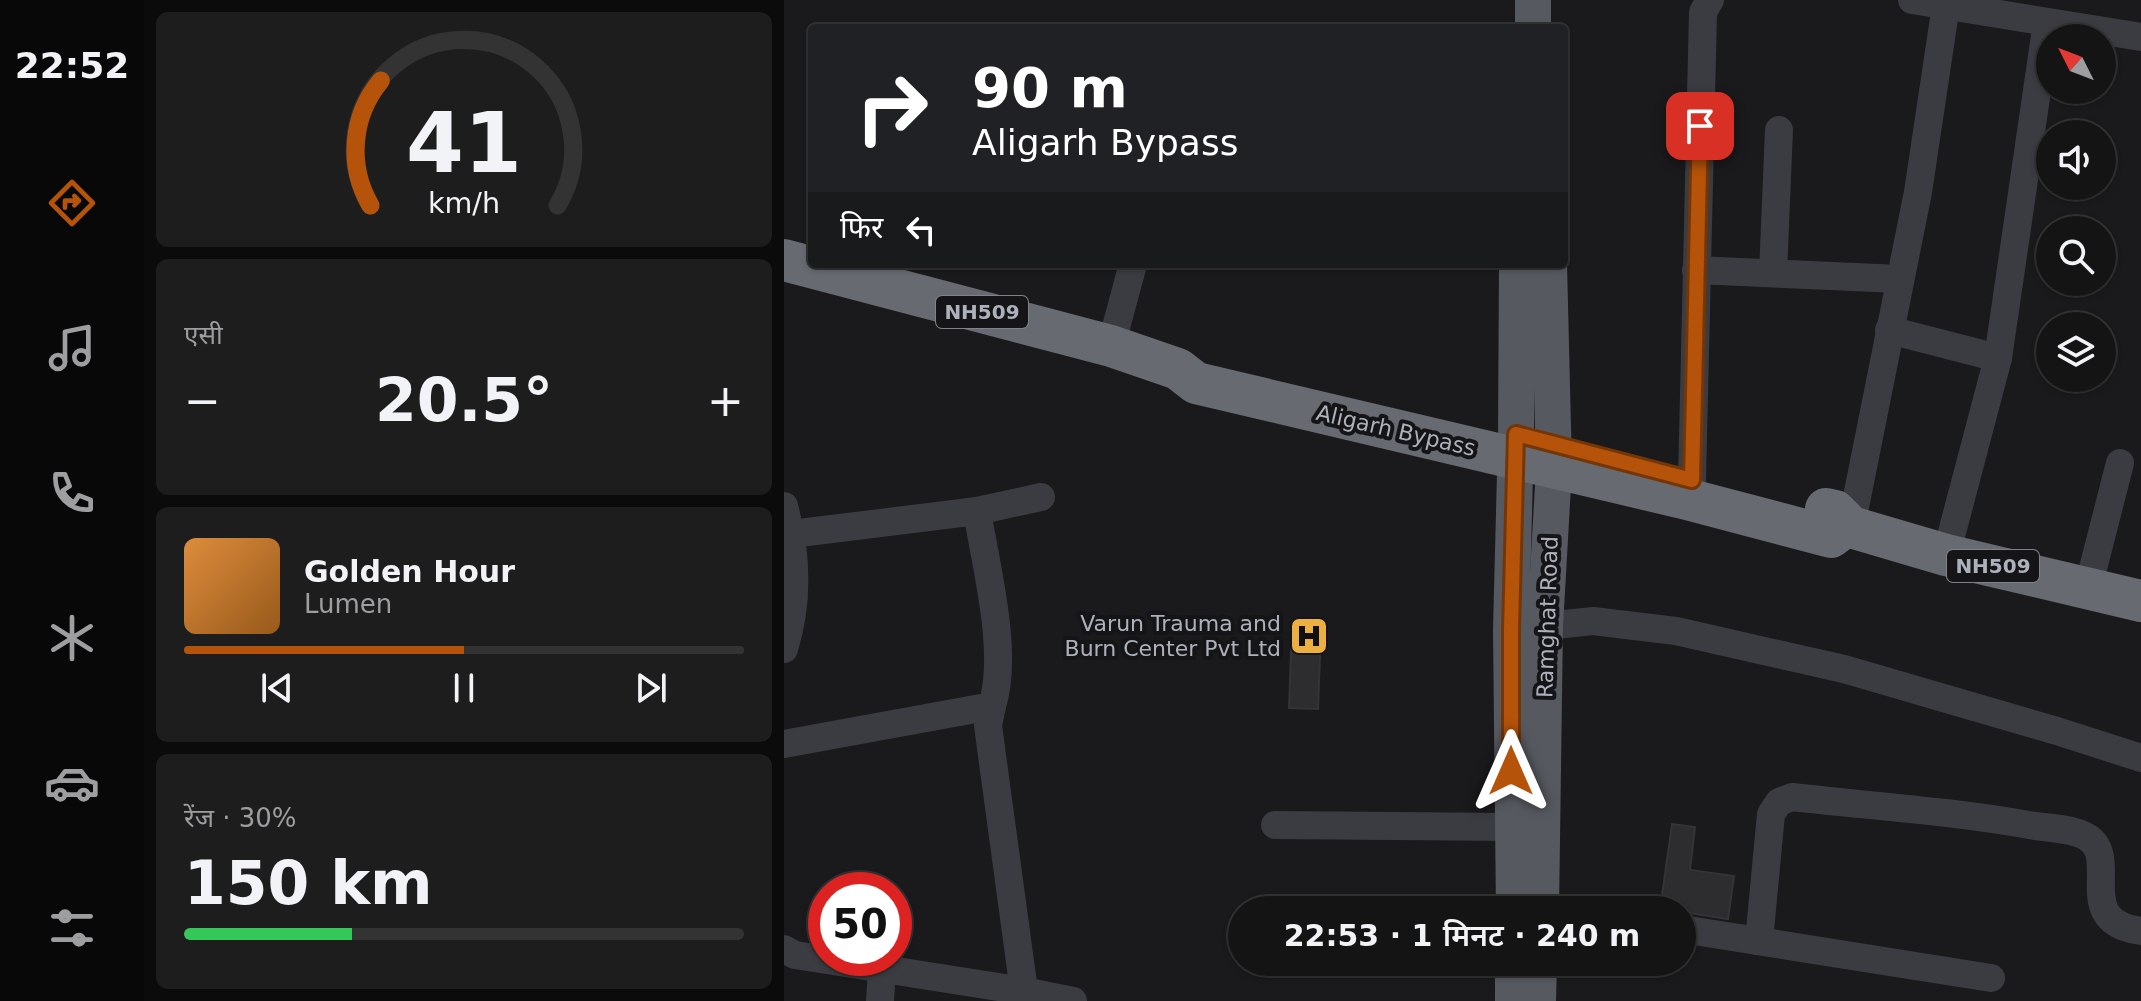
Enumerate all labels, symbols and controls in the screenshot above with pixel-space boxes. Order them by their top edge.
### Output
north arrow [2036,24,2116,104]
map controls [2036,24,2116,392]
text: 22:52 [15,45,129,86]
text: 90 m [972,55,1128,120]
icon: right [840,56,944,160]
pin [1666,92,1734,160]
text: 41 [406,94,522,191]
icon: arrive [1678,104,1722,148]
button: sound [2036,120,2116,200]
text: Aligarh Bypass [972,122,1238,163]
icon: directions [44,175,100,231]
text: km/h [428,186,500,220]
icon: left [899,208,943,252]
text: फिर [840,210,883,245]
button: search [2036,216,2116,296]
road number: NH509 [936,296,1028,328]
button: layers [2036,312,2116,392]
icon: music [44,320,100,376]
text: एसी [184,320,223,350]
text: 20.5° [375,365,553,435]
text: − [184,375,221,426]
text: + [707,375,744,426]
street label: Aligarh Bypass [1314,400,1478,461]
icon: phone [44,465,100,521]
street label: Ramghat Road [1532,536,1563,698]
road number: NH509 [1947,550,2039,582]
text: Golden Hour [304,554,515,589]
text: Lumen [304,589,392,619]
icon: climate [44,610,100,666]
place label: Varun Trauma and Burn Center Pvt Ltd [1065,611,1281,661]
hospital icon: Varun Trauma and Burn Center Pvt Ltd [1288,615,1330,657]
icon: previous [255,666,299,710]
icon: pause [442,666,486,710]
icon: next [629,666,673,710]
position arrow [1469,729,1553,813]
icon: car [44,755,100,811]
text: रेंज · 30% [184,803,297,833]
text: 150 km [184,848,433,918]
speed limit sign: 50 [808,872,912,976]
icon: filters [44,900,100,956]
text: 22:53 · 1 मिनट · 240 m [1284,918,1640,953]

